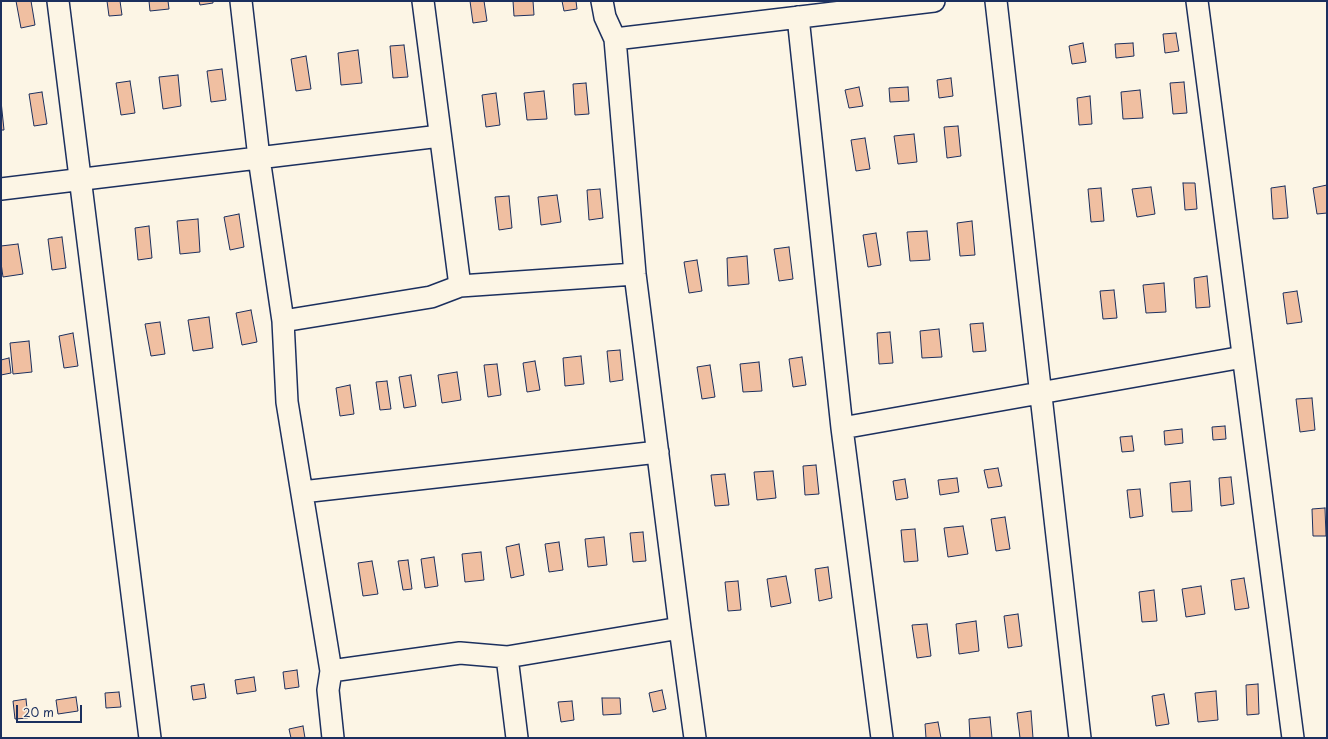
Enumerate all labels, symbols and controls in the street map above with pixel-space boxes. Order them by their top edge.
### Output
scale bar [18,697,84,723]
text: 20 m [23,703,54,721]

